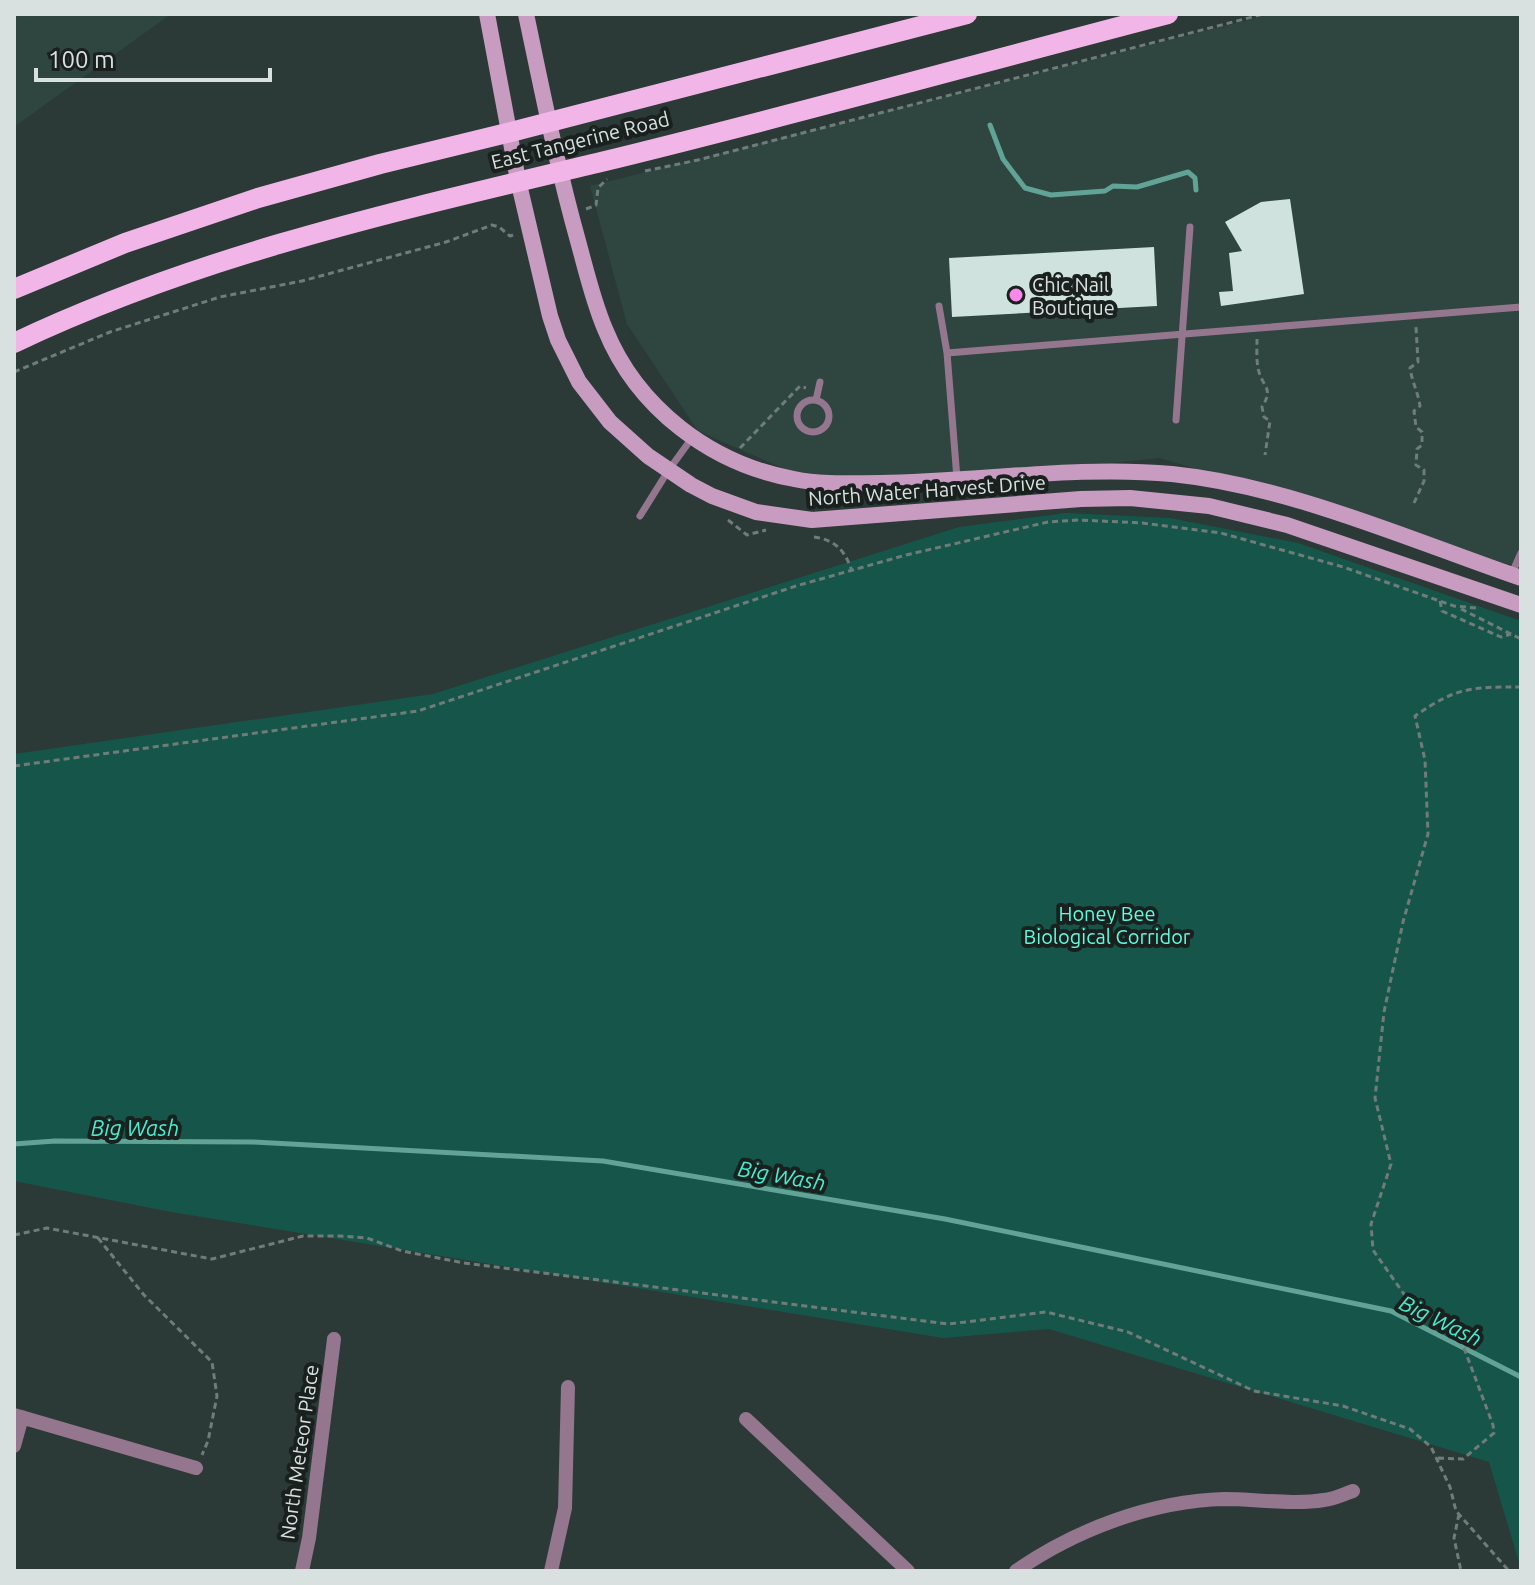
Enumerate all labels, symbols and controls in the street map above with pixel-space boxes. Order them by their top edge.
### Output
scale bar [36,32,270,82]
text: 100 m [48,46,115,73]
street label: East Tangerine Road [489,107,671,173]
place label: Chic Nail Boutique [1032,273,1115,319]
marker: Chic Nail Boutique [1007,286,1025,304]
street label: North Water Harvest Drive [807,470,1047,510]
park label: Honey Bee Biological Corridor [1024,902,1191,948]
water label: Big Wash [91,1115,179,1140]
water label: Big Wash [736,1155,828,1195]
water label: Big Wash [1396,1289,1486,1351]
street label: North Meteor Place [275,1363,323,1541]

